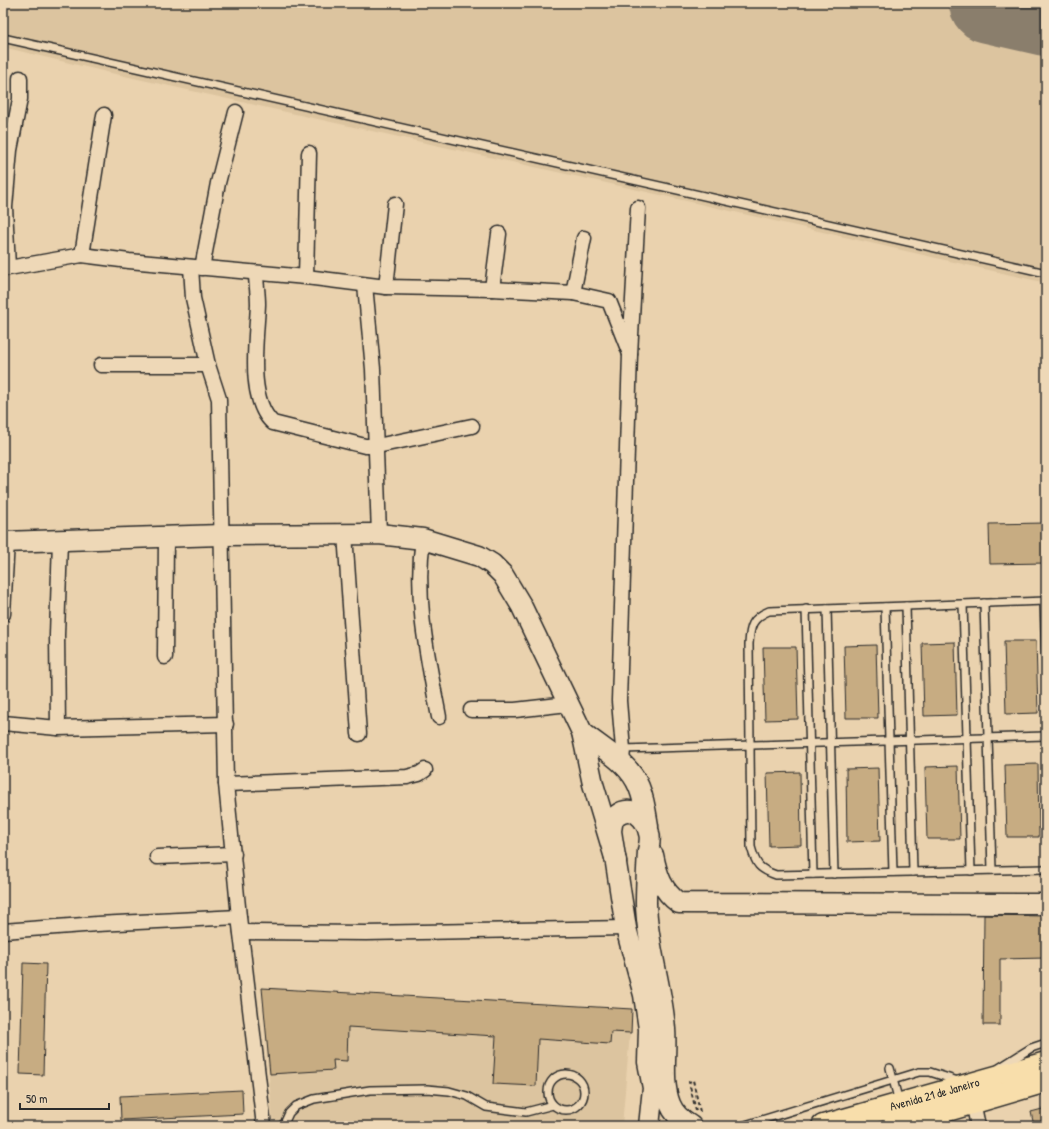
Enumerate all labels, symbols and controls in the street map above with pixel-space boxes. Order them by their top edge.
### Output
street label: Avenida 21 de Janeiro [888,1073,981,1115]
scale bar [20,1085,109,1111]
text: 50 m [26,1090,47,1107]

